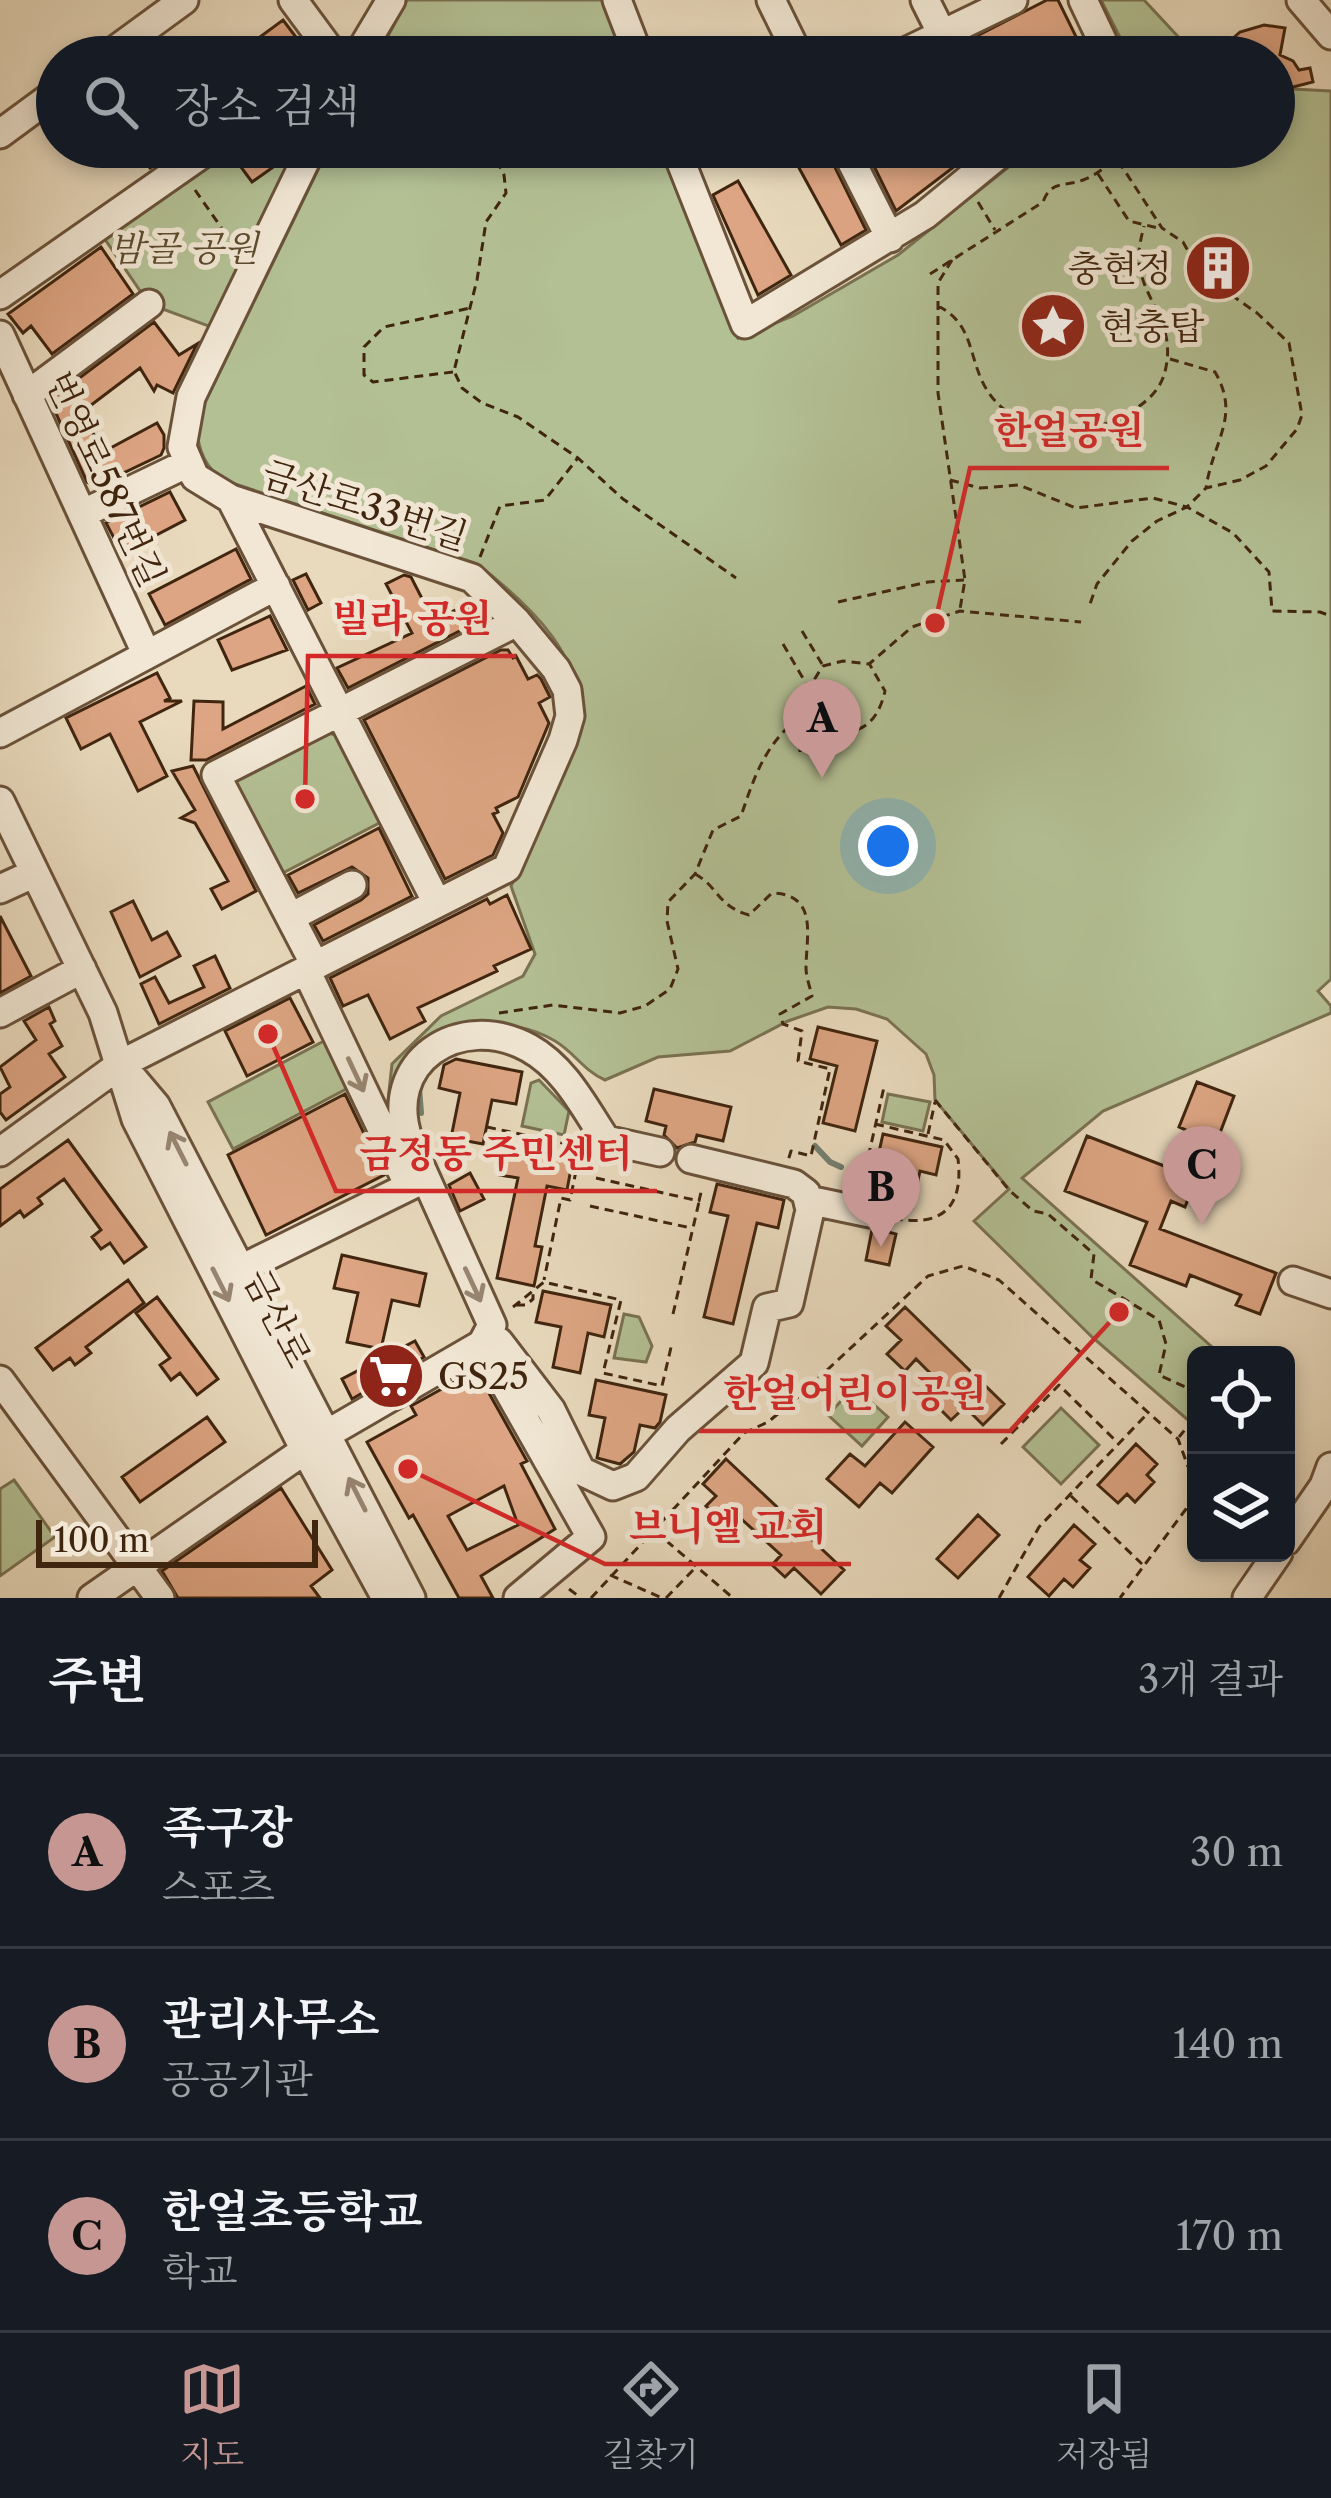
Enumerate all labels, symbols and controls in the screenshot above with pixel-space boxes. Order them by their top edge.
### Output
search box [36,36,1295,168]
icon: search [78,69,144,135]
text: 장소 검색 [174,78,360,134]
park label: 밤골 공원 [109,226,261,270]
building icon: 충현정 [1183,233,1253,303]
place label: 충현정 [1068,246,1172,290]
place icon: 현충탑 [1018,291,1088,361]
place label: 현충탑 [1100,304,1205,348]
street label: 번영로587번길 [37,364,175,594]
callout: 한얼공원 [970,393,1169,468]
text: 한얼공원 [994,406,1144,454]
street label: 금산로33번길 [257,451,473,559]
callout: 빌라 공원 [308,581,516,656]
text: 빌라 공원 [332,594,492,642]
pin: A [783,679,861,778]
your location [858,816,918,876]
one-way arrow [346,1056,368,1092]
callout: 금정동 주민센터 [336,1116,657,1191]
pin: C [1163,1126,1241,1225]
text: 금정동 주민센터 [359,1129,633,1177]
one-way arrow [166,1131,189,1166]
pin: B [842,1148,920,1247]
street label: 금산로 [235,1262,321,1375]
one-way arrow [463,1266,485,1302]
one-way arrow [210,1267,233,1302]
supermarket icon: GS25 [356,1341,426,1411]
map controls [1187,1346,1295,1562]
button: locate [1187,1346,1295,1454]
place label: GS25 [438,1354,529,1398]
callout: 한얼어린이공원 [699,1356,1010,1431]
text: 한얼어린이공원 [723,1369,987,1417]
button: layers [1187,1454,1295,1562]
one-way arrow [345,1477,368,1512]
callout: 브니엘 교회 [605,1489,851,1564]
text: 브니엘 교회 [629,1502,827,1550]
scale bar [36,1514,318,1567]
text: 100 m [54,1520,149,1561]
text: 주변 [48,1649,147,1711]
text: 3개 결과 [1138,1655,1283,1703]
text: 족구장 [162,1799,292,1855]
text: A [72,1828,102,1876]
text: 30 m [1190,1828,1283,1876]
text: 스포츠 [162,1863,275,1911]
text: 관리사무소 [162,1991,379,2047]
text: B [73,2020,102,2068]
text: 140 m [1173,2020,1283,2068]
text: 공공기관 [162,2055,313,2103]
text: 한얼초등학교 [162,2183,423,2239]
text: C [71,2212,103,2260]
text: 170 m [1176,2212,1283,2260]
text: 학교 [162,2247,237,2295]
tab: 지도 [179,2356,245,2475]
tab: 길찾기 [603,2356,699,2475]
tab: 저장됨 [1056,2356,1152,2475]

